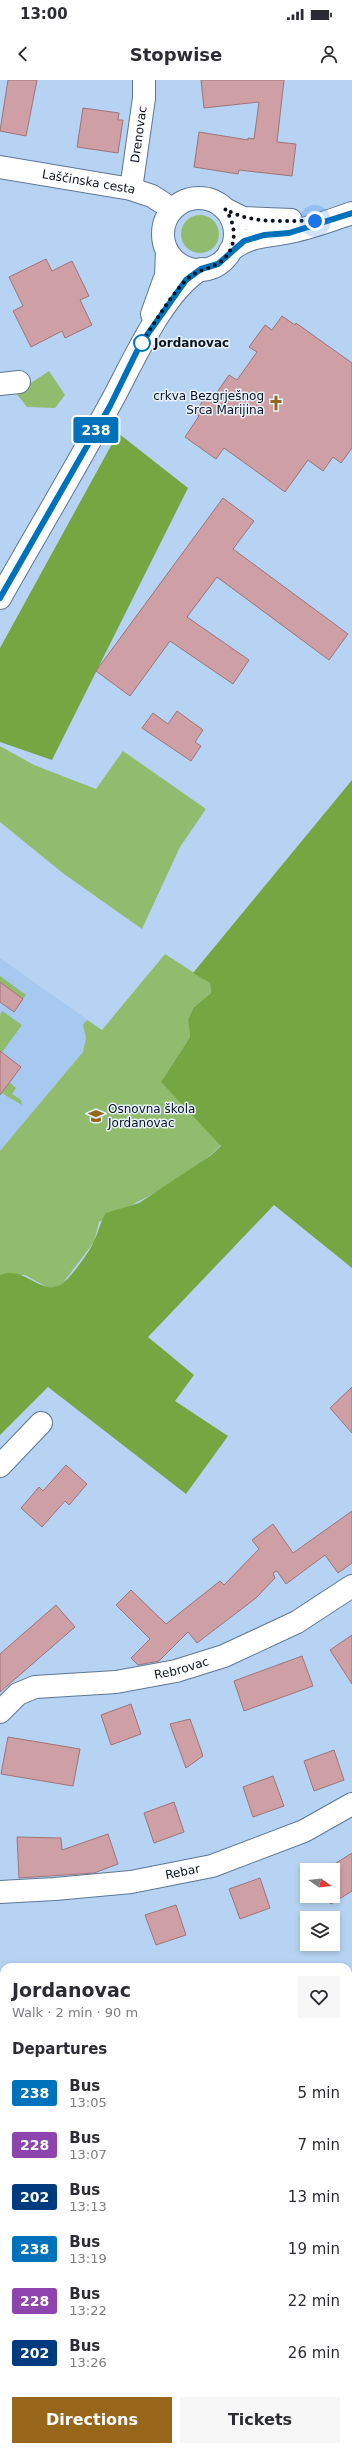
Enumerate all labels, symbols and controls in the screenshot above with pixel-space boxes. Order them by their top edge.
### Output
text: 13:00 [20,5,68,23]
icon: back [12,43,34,65]
icon: person [318,43,340,65]
text: Stopwise [130,44,222,65]
street label: Drenovac [128,105,150,164]
street label: Laščinska cesta [41,167,137,197]
your location [305,211,325,231]
marker: Jordanovac [133,334,151,352]
place label: Jordanovac [153,336,229,350]
place label: crkva Bezgrješnog Srca Marijina [153,389,264,417]
church icon: crkva Bezgrješnog Srca Marijina [267,394,285,412]
line badge: 238 [73,417,119,443]
text: 238 [81,422,111,438]
place label: Osnovna škola Jordanovac [107,1102,195,1130]
school or university icon: Osnovna škola Jordanovac [87,1107,105,1125]
street label: Rebrovac [153,1654,211,1682]
street label: Rebar [164,1862,201,1882]
north arrow [300,1863,340,1903]
map controls [300,1863,340,1951]
button: layers [300,1911,340,1951]
button: heart [298,1976,340,2018]
text: Jordanovac [12,1979,131,2001]
text: Walk · 2 min · 90 m [12,2005,138,2020]
text: Departures [12,2040,107,2058]
text: Bus [69,2077,100,2095]
text: 5 min [297,2084,340,2102]
text: 238 [20,2085,49,2101]
text: 13:05 [69,2095,107,2110]
text: Bus [69,2129,100,2147]
text: 7 min [297,2136,340,2154]
text: 228 [20,2137,49,2153]
text: 13:07 [69,2147,107,2162]
text: Bus [69,2181,100,2199]
text: 13 min [288,2188,340,2206]
text: 202 [20,2189,49,2205]
text: 13:13 [69,2199,107,2214]
text: Bus [69,2233,100,2251]
text: 19 min [288,2240,340,2258]
text: 238 [20,2241,49,2257]
text: 13:19 [69,2251,107,2266]
text: Bus [69,2285,100,2303]
text: 22 min [288,2292,340,2310]
text: 228 [20,2293,49,2309]
text: 13:22 [69,2303,107,2318]
text: Bus [69,2337,100,2355]
text: 26 min [288,2344,340,2362]
text: 202 [20,2345,49,2361]
text: 13:26 [69,2355,107,2370]
button: Directions [12,2397,172,2443]
button: Tickets [180,2397,340,2443]

